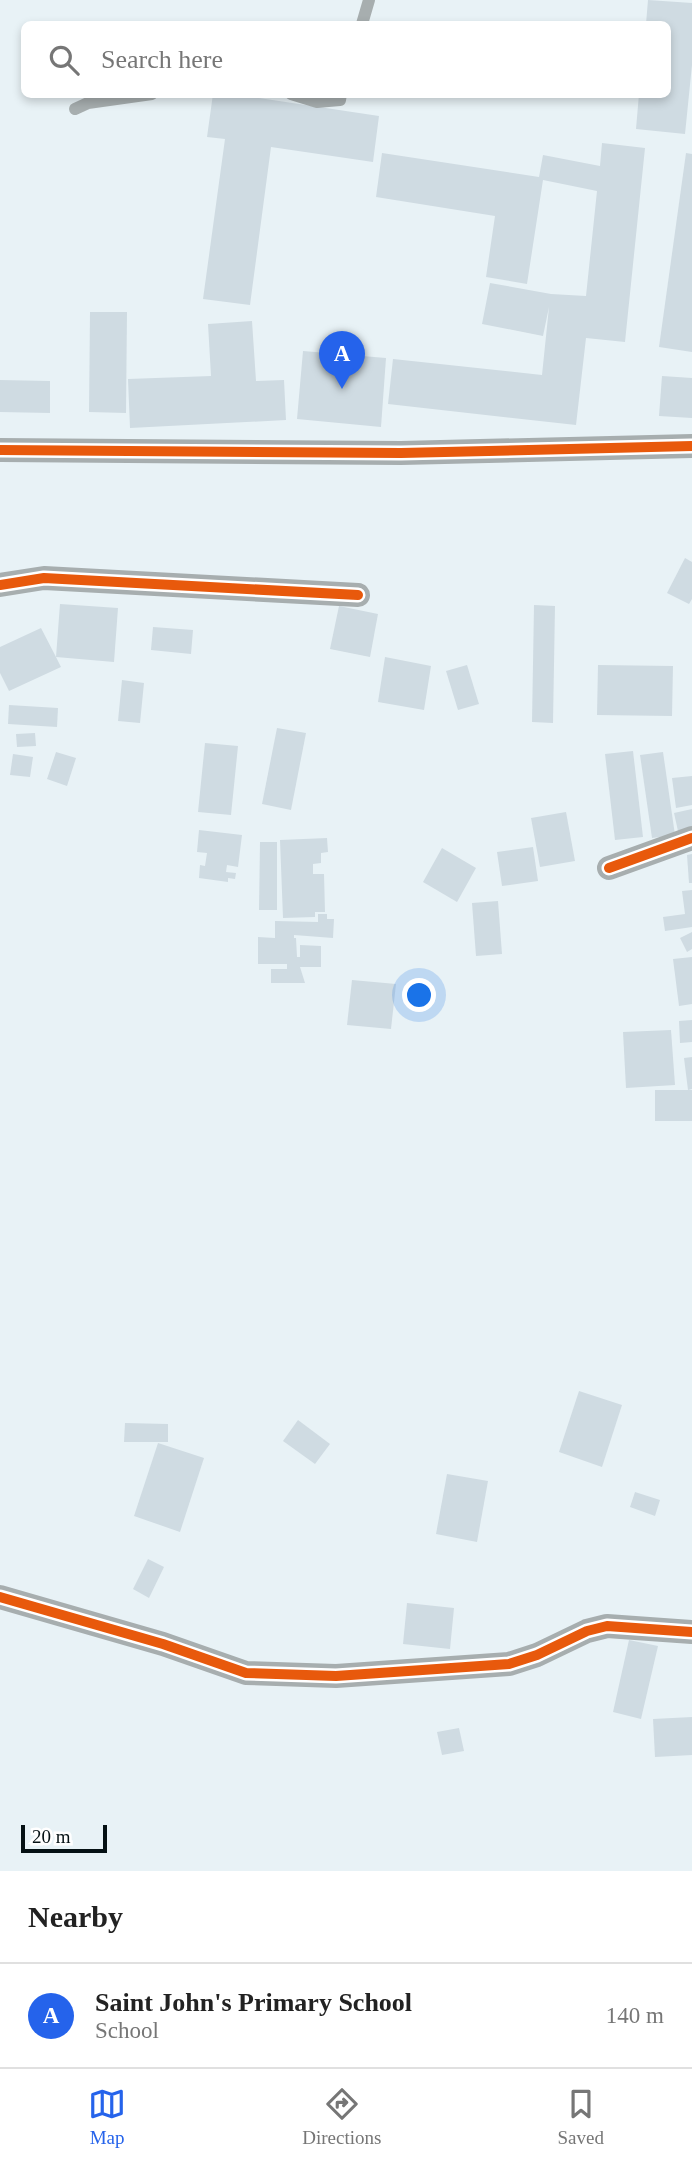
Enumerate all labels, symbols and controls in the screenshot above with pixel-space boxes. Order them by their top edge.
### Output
search box [21,21,671,98]
icon: search [45,41,83,79]
text: Search here [101,45,223,74]
pin: A [319,331,365,389]
your location [402,978,436,1012]
scale bar [21,1822,107,1854]
text: 20 m [32,1826,71,1847]
text: Nearby [28,1900,123,1933]
text: Saint John's Primary School [95,1988,412,2017]
text: A [43,2003,59,2028]
text: 140 m [606,2003,664,2028]
text: School [95,2018,159,2043]
tab: Map [88,2085,126,2149]
tab: Directions [302,2085,381,2149]
tab: Saved [557,2085,604,2149]

